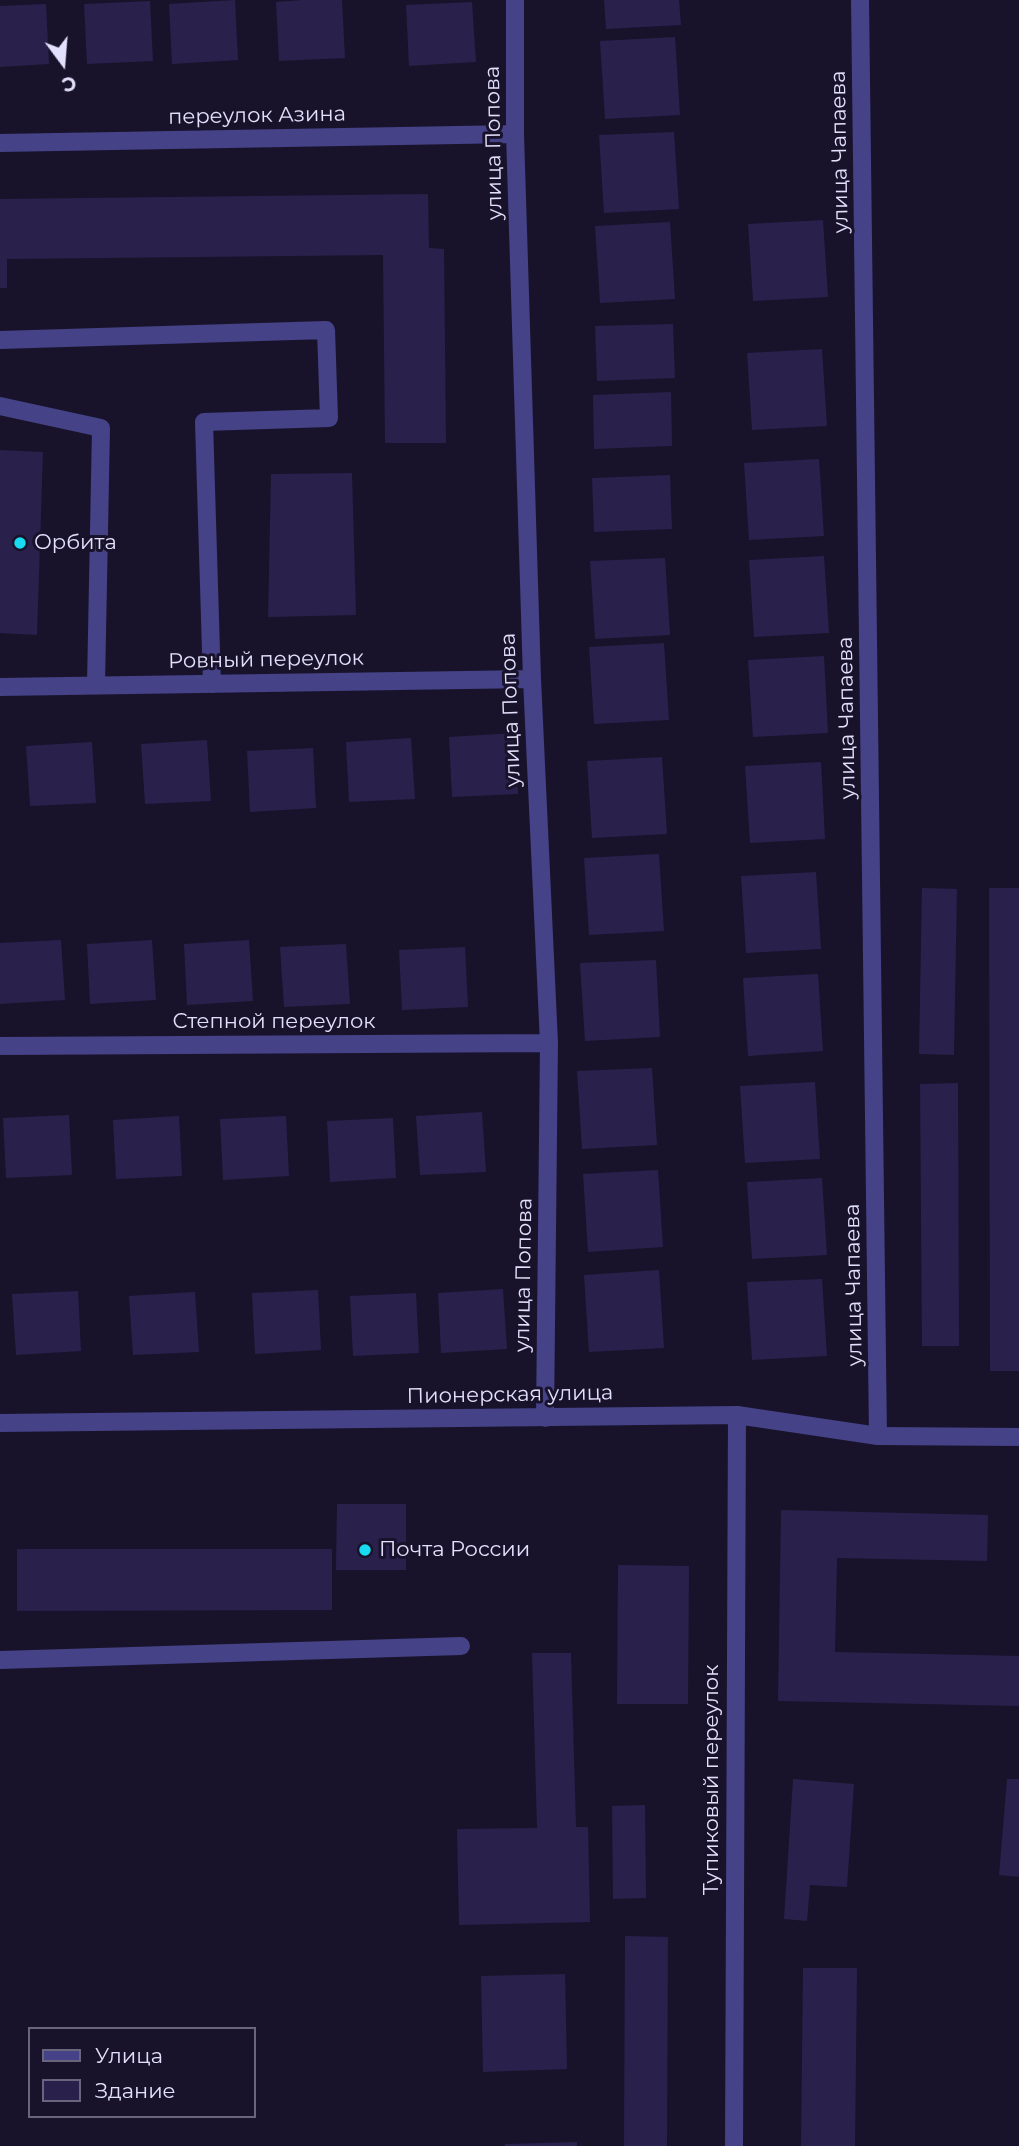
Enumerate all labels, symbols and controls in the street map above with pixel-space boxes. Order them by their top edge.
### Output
north arrow [28,28,98,98]
street label: улица Попова [480,66,508,220]
street label: улица Чапаева [826,70,854,234]
text: С [59,71,79,97]
street label: переулок Азина [168,102,346,130]
place label: Орбита [34,530,117,556]
marker: Орбита [12,535,28,551]
street label: улица Попова [496,632,526,788]
street label: улица Чапаева [833,636,861,800]
street label: Ровный переулок [168,646,364,674]
street label: Степной переулок [172,1009,376,1035]
street label: улица Попова [510,1198,538,1352]
street label: улица Чапаева [840,1203,868,1367]
street label: Пионерская улица [407,1381,613,1409]
place label: Почта России [379,1537,530,1563]
marker: Почта России [357,1542,373,1558]
street label: Тупиковый переулок [699,1665,725,1895]
legend [28,2027,256,2118]
text: Улица [95,2043,163,2068]
text: Здание [95,2078,176,2103]

